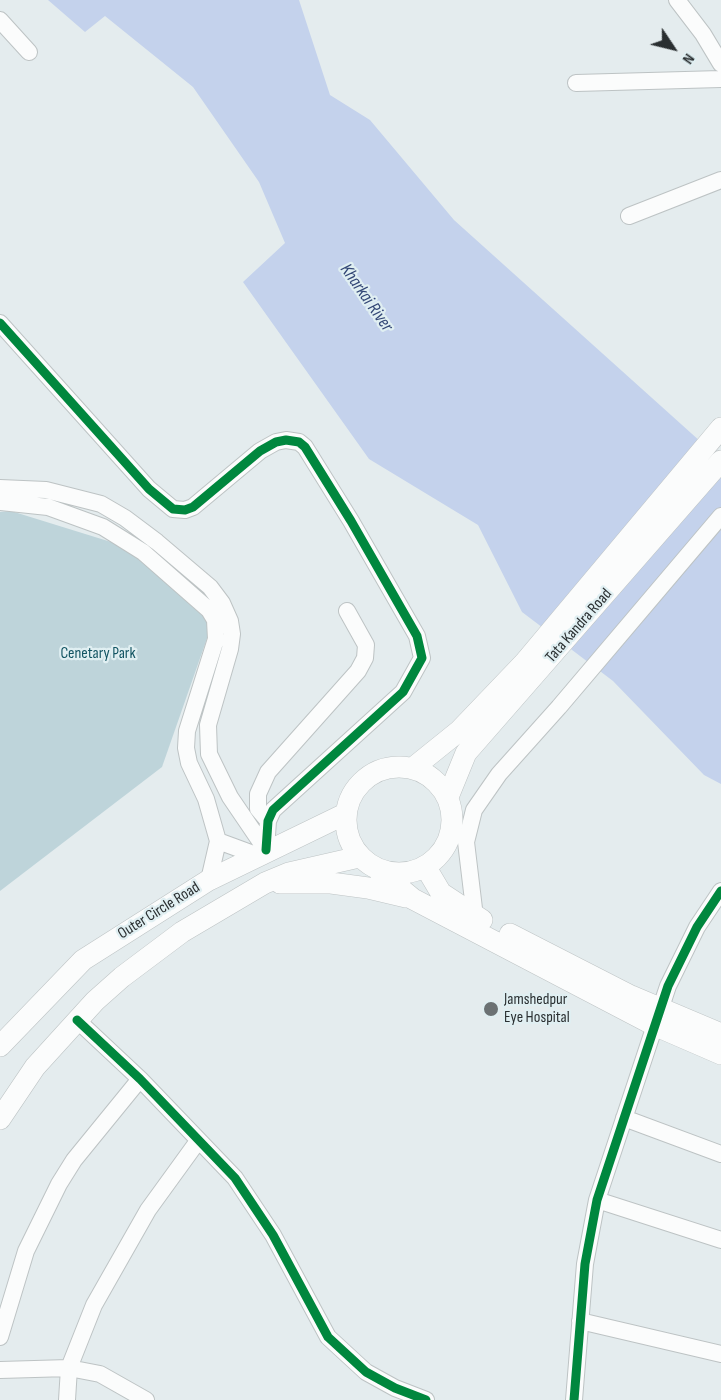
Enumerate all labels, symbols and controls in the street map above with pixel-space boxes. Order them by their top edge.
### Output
north arrow [643,18,703,78]
text: N [678,50,698,68]
water label: Kharkai River [335,260,397,336]
street label: Tata Kandra Road [542,585,616,667]
park label: Cenetary Park [60,644,136,664]
street label: Outer Circle Road [114,878,204,944]
place label: Jamshedpur Eye Hospital [504,990,570,1028]
marker: Jamshedpur Eye Hospital [482,1000,500,1018]

